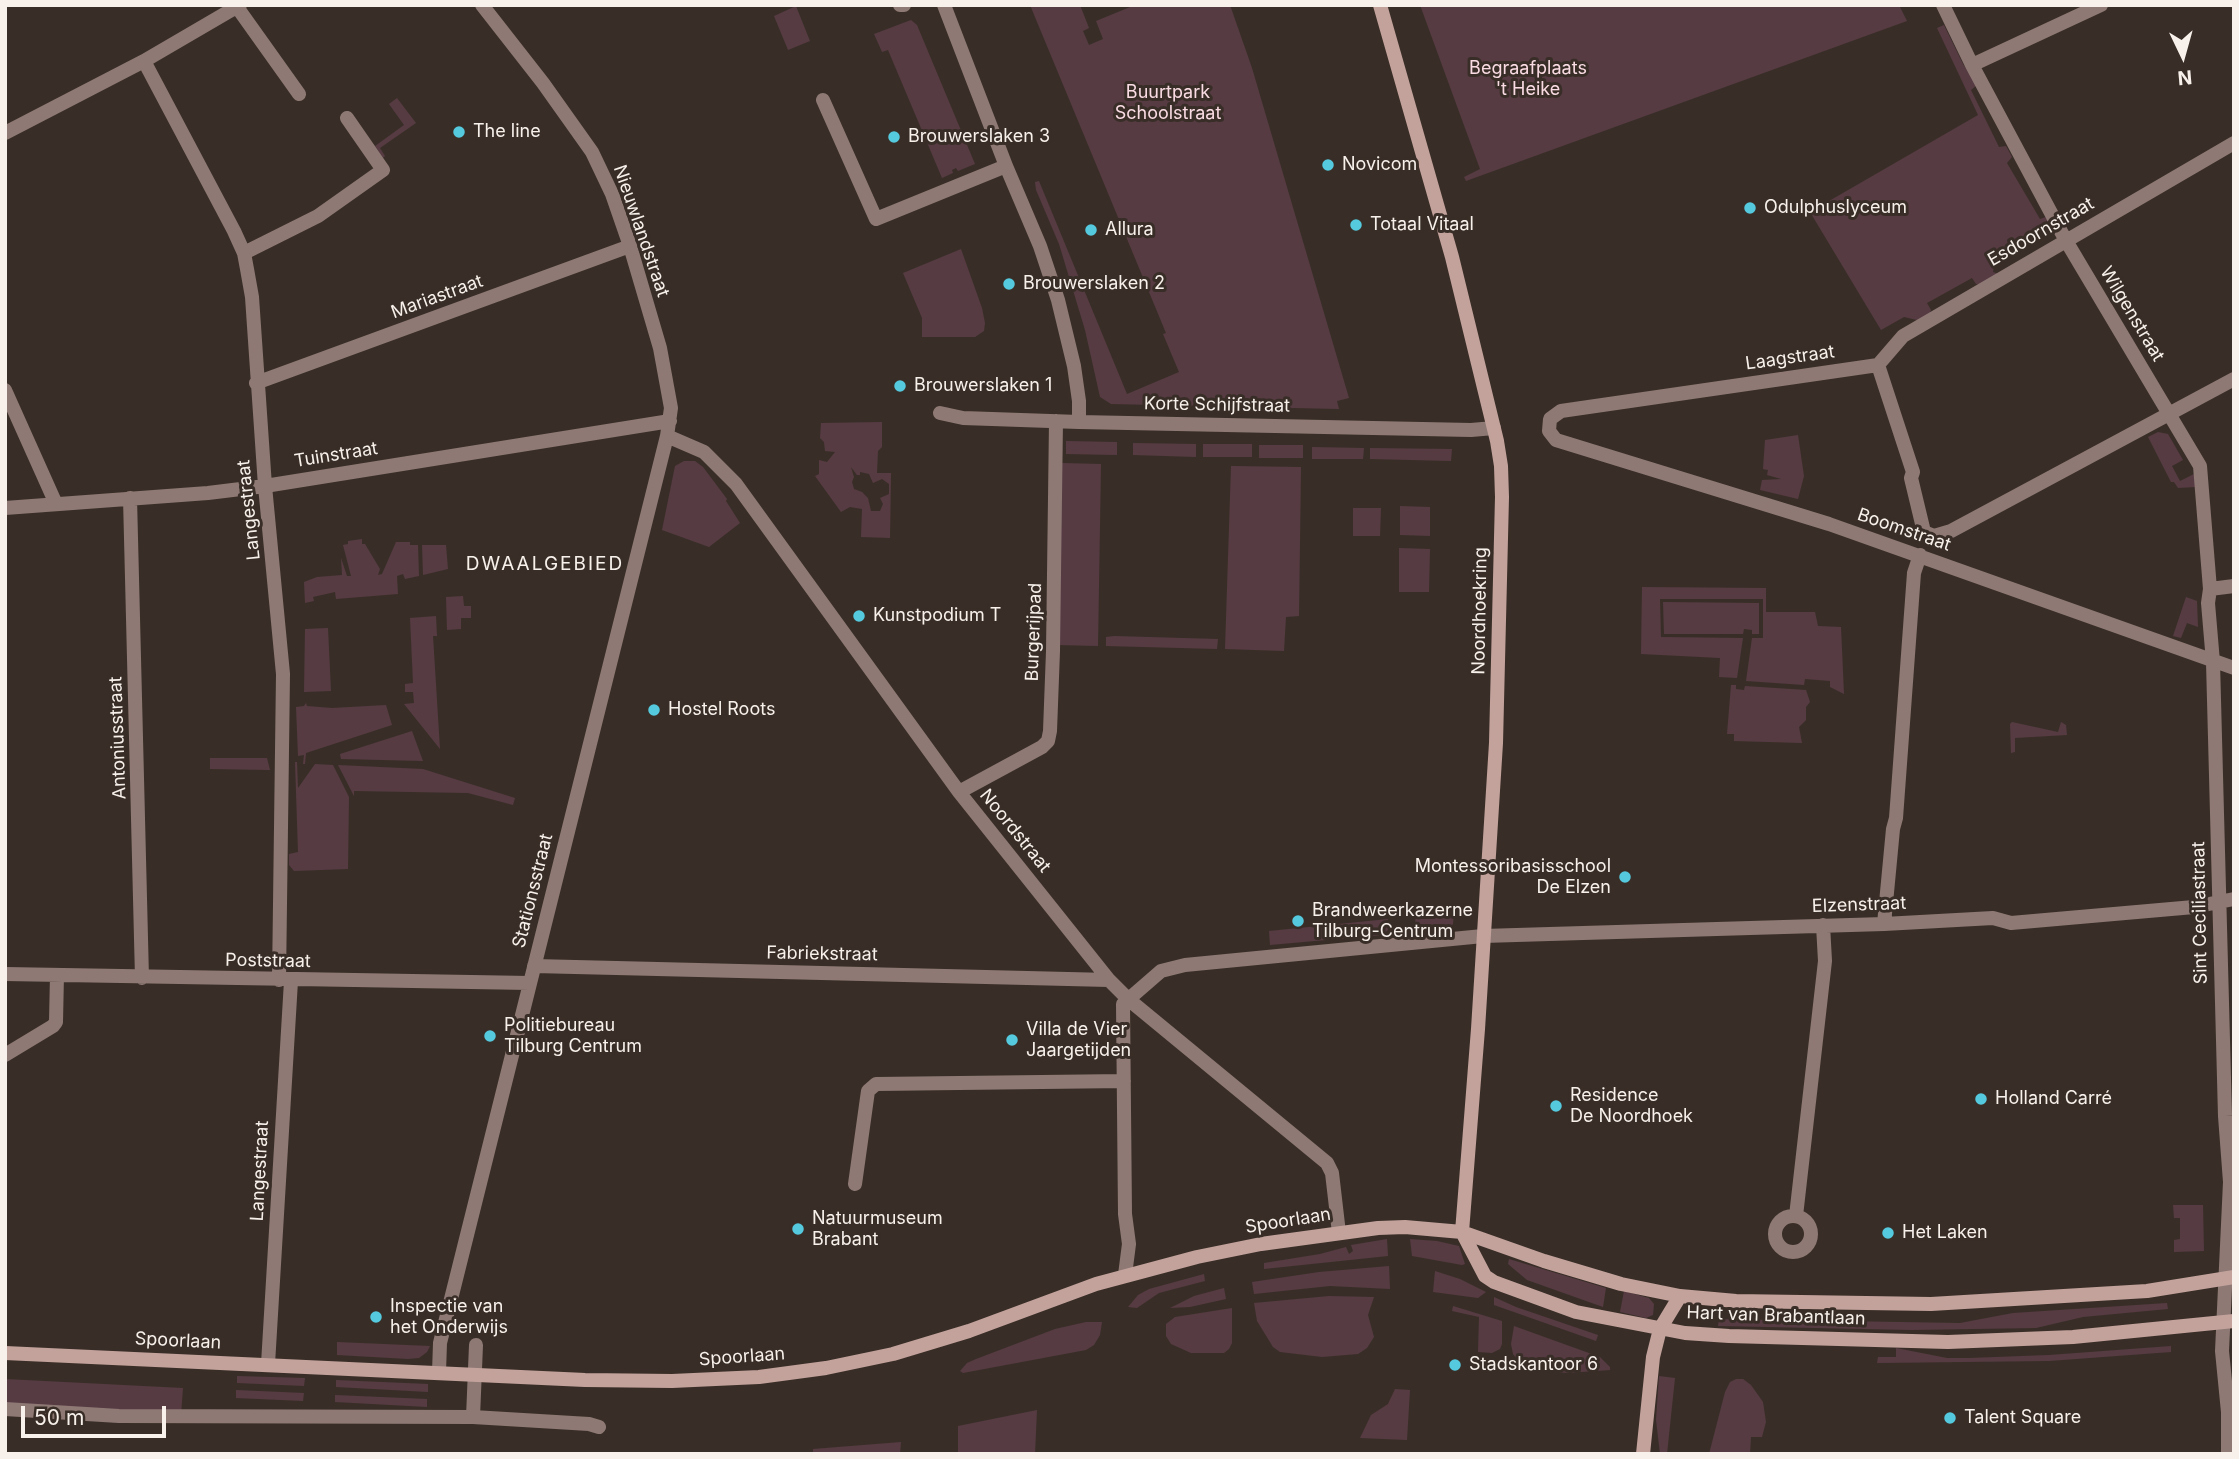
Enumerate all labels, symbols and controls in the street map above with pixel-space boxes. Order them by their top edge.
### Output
north arrow [2148,21,2218,91]
park label: Begraafplaats 't Heike [1469,58,1587,100]
text: N [2177,65,2193,90]
park label: Buurtpark Schoolstraat [1115,82,1221,124]
place label: The line [473,121,541,143]
marker: The line [451,124,467,140]
place label: Brouwerslaken 3 [908,126,1050,148]
marker: Brouwerslaken 3 [886,129,902,145]
place label: Novicom [1342,154,1417,176]
marker: Novicom [1320,157,1336,173]
street label: Nieuwlandstraat [608,162,674,300]
street label: Esdoornstraat [1984,193,2098,271]
place label: Odulphuslyceum [1764,197,1907,219]
marker: Odulphuslyceum [1742,200,1758,216]
place label: Totaal Vitaal [1370,214,1474,236]
marker: Totaal Vitaal [1348,217,1364,233]
place label: Allura [1105,219,1154,241]
marker: Allura [1083,222,1099,238]
street label: Wilgenstraat [2095,263,2169,365]
street label: Mariastraat [388,270,486,324]
place label: Brouwerslaken 2 [1023,273,1165,295]
marker: Brouwerslaken 2 [1001,276,1017,292]
street label: Laagstraat [1744,341,1836,375]
place label: Brouwerslaken 1 [914,375,1052,397]
marker: Brouwerslaken 1 [892,378,908,394]
street label: Korte Schijfstraat [1144,393,1290,417]
street label: Tuinstraat [293,438,379,472]
street label: Langestraat [233,459,265,561]
street label: Boomstraat [1854,504,1954,556]
street label: Noordhoekring [1468,547,1492,675]
district label: DWAALGEBIED [467,553,623,575]
street label: Burgerijpad [1021,582,1047,682]
place label: Kunstpodium T [873,605,1001,627]
marker: Kunstpodium T [851,608,867,624]
street label: Antoniusstraat [105,676,131,800]
place label: Hostel Roots [668,699,775,721]
marker: Hostel Roots [646,702,662,718]
street label: Noordstraat [975,785,1055,877]
street label: Stationsstraat [508,832,558,950]
street label: Sint Ceciliastraat [2188,841,2212,985]
place label: Montessoribasisschool De Elzen [1415,856,1611,898]
marker: Montessoribasisschool De Elzen [1617,869,1633,885]
street label: Elzenstraat [1812,893,1906,917]
place label: Brandweerkazerne Tilburg-Centrum [1312,900,1473,942]
marker: Brandweerkazerne Tilburg-Centrum [1290,913,1306,929]
street label: Fabriekstraat [766,942,878,966]
street label: Poststraat [225,949,311,973]
place label: Politiebureau Tilburg Centrum [504,1015,642,1058]
place label: Villa de Vier Jaargetijden [1026,1019,1131,1062]
marker: Politiebureau Tilburg Centrum [482,1028,498,1044]
marker: Villa de Vier Jaargetijden [1004,1032,1020,1048]
place label: Residence De Noordhoek [1570,1085,1693,1128]
place label: Holland Carré [1995,1088,2112,1110]
marker: Holland Carré [1973,1091,1989,1107]
marker: Residence De Noordhoek [1548,1098,1564,1114]
street label: Langestraat [247,1120,273,1222]
street label: Spoorlaan [1244,1204,1332,1238]
place label: Natuurmuseum Brabant [812,1208,943,1250]
marker: Natuurmuseum Brabant [790,1221,806,1237]
place label: Het Laken [1902,1222,1988,1244]
marker: Het Laken [1880,1225,1896,1241]
place label: Inspectie van het Onderwijs [390,1296,508,1338]
street label: Hart van Brabantlaan [1686,1302,1866,1330]
marker: Inspectie van het Onderwijs [368,1309,384,1325]
street label: Spoorlaan [134,1328,222,1354]
street label: Spoorlaan [698,1343,786,1371]
place label: Stadskantoor 6 [1469,1354,1598,1376]
marker: Stadskantoor 6 [1447,1357,1463,1373]
scale bar [24,1392,170,1436]
text: 50 m [34,1405,84,1430]
place label: Talent Square [1964,1407,2081,1429]
marker: Talent Square [1942,1410,1958,1426]

